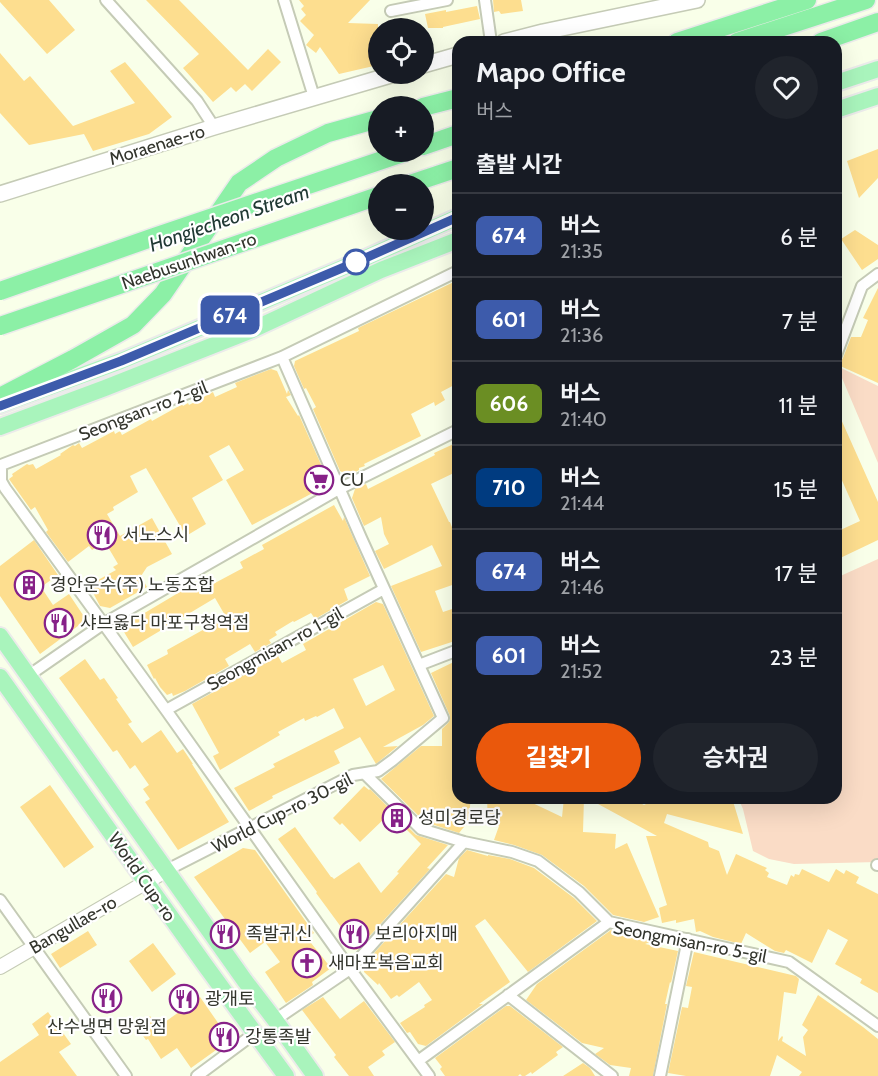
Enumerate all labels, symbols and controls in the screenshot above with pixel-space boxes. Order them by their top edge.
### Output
map controls [368,18,434,240]
button: locate [368,18,434,84]
text: Mapo Office [476,55,626,89]
button: heart [755,56,818,119]
button: + [368,96,434,162]
text: 버스 [476,99,513,123]
street label: Moraenae-ro [107,120,207,170]
text: 출발 시간 [476,151,562,178]
button: − [368,174,434,240]
water label: Hongjecheon Stream [146,179,312,257]
text: 버스 [560,212,600,239]
text: 674 [492,223,526,248]
text: 6 분 [780,224,818,251]
street label: Naebusunhwan-ro [119,228,259,294]
text: 21:35 [560,239,603,263]
unlabelled marker [343,249,369,275]
line badge: 674 [196,296,264,334]
text: 버스 [560,296,600,323]
text: 674 [213,303,247,328]
text: 601 [492,307,526,332]
text: 7 분 [782,308,818,335]
text: 21:36 [560,323,603,347]
street label: Seongsan-ro 2-gil [76,376,211,446]
text: 버스 [560,380,600,407]
text: 606 [490,391,528,416]
text: 11 분 [778,392,818,419]
text: 21:40 [560,407,607,431]
supermarket icon: CU [303,464,335,496]
text: 버스 [560,464,600,491]
place label: CU [340,469,364,491]
text: 710 [492,475,526,500]
text: 15 분 [774,476,818,503]
text: 21:44 [560,491,604,515]
restaurant icon: 서노스시 [86,519,118,551]
place label: 서노스시 [123,524,189,546]
text: 버스 [560,548,600,575]
text: 674 [492,559,526,584]
text: 17 분 [775,560,818,587]
building icon: 경안운수(주) 노동조합 [13,569,45,601]
place label: 경안운수(주) 노동조합 [50,574,214,596]
text: 21:46 [560,575,604,599]
street label: Seongmisan-ro 1-gil [203,602,348,696]
restaurant icon: 샤브옳다 마포구청역점 [43,607,75,639]
place label: 샤브옳다 마포구청역점 [80,612,250,634]
text: 버스 [560,632,600,659]
text: 601 [492,643,526,668]
text: 23 분 [769,644,818,671]
text: 21:52 [560,659,602,683]
button: 길찾기 [476,723,641,792]
button: 승차권 [653,723,818,792]
street label: World Cup-ro 30-gil [208,768,357,858]
building icon: 성미경로당 [381,802,413,834]
place label: 성미경로당 [418,807,501,829]
street label: World Cup-ro [103,828,181,926]
street label: Bangullae-ro [25,891,121,959]
street label: Seongmisan-ro 5-gil [611,916,769,968]
restaurant icon: 족발귀신 [209,918,241,950]
restaurant icon: 보리아지매 [338,918,370,950]
place label: 족발귀신 [246,923,312,945]
place label: 보리아지매 [375,923,458,945]
church icon: 새마포복음교회 [291,947,323,979]
place label: 새마포복음교회 [328,952,444,974]
restaurant icon: 산수냉면 망원점 [91,982,123,1014]
restaurant icon: 광개토 [168,983,200,1015]
place label: 광개토 [205,988,255,1010]
place label: 산수냉면 망원점 [47,1016,167,1038]
restaurant icon: 강통족발 [208,1021,240,1053]
place label: 강통족발 [245,1026,311,1048]

